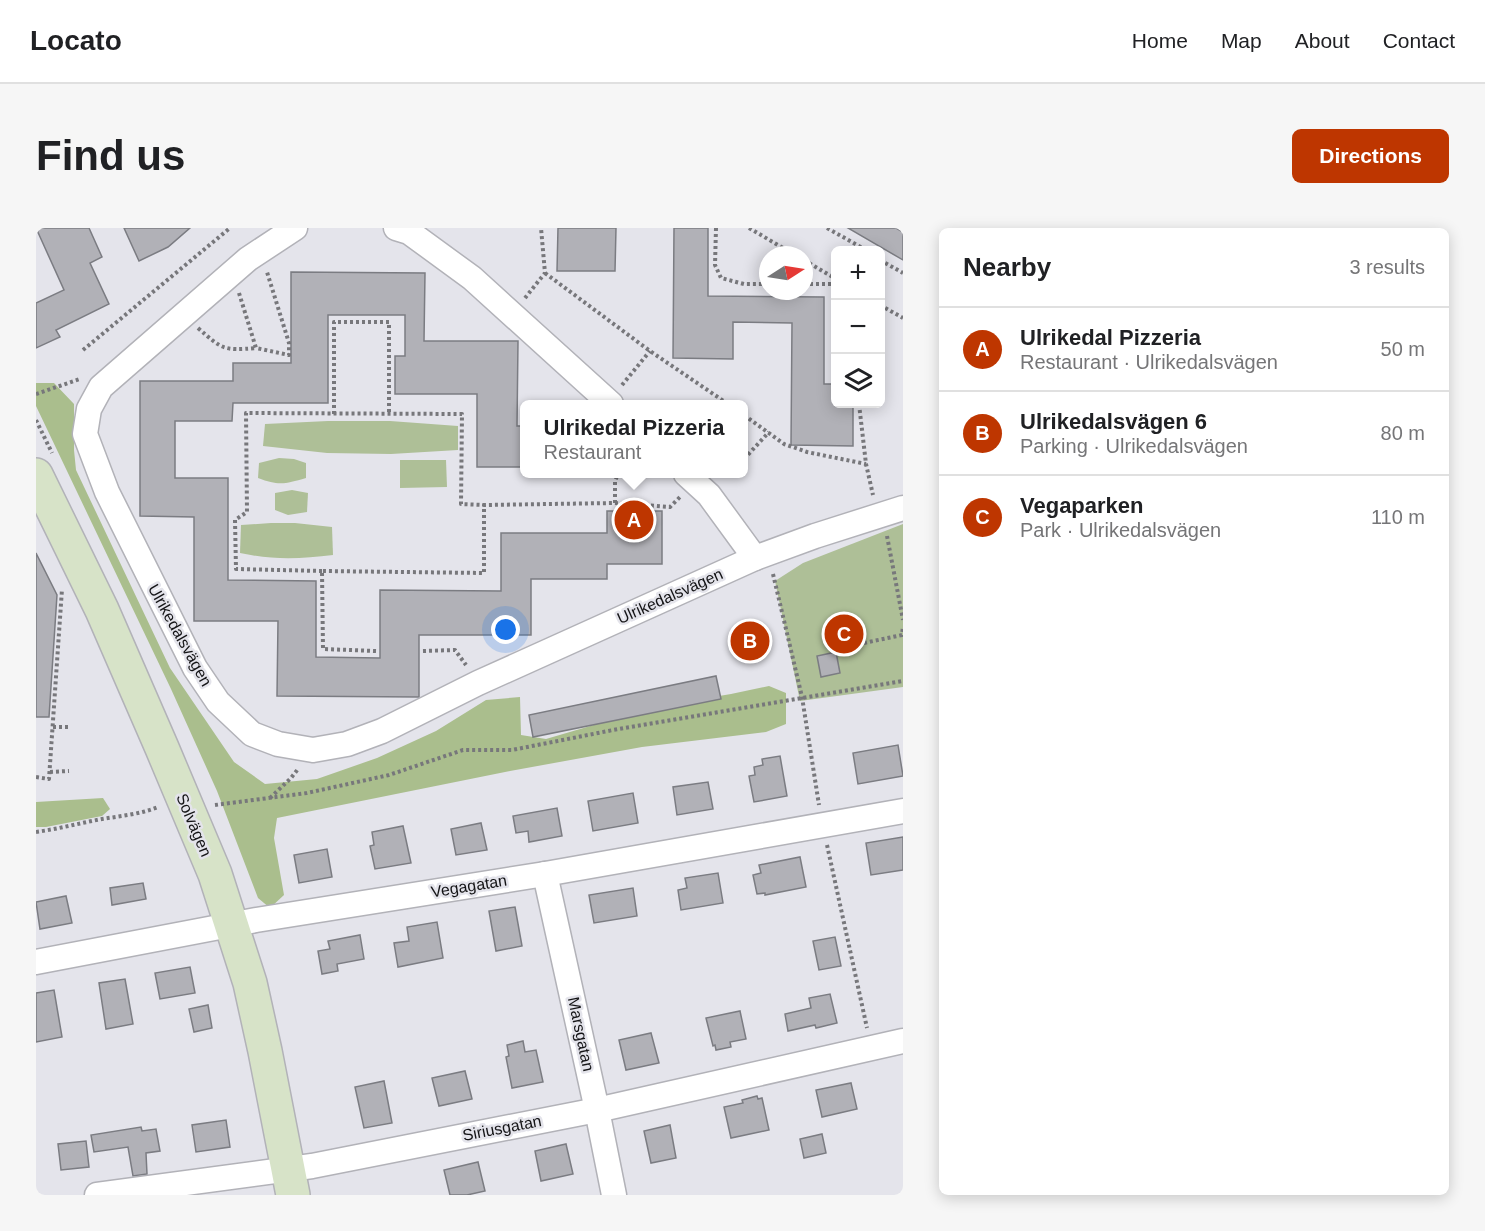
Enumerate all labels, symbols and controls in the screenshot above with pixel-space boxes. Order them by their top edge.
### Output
text: Locato [30,25,122,56]
text: Home [1132,29,1188,52]
text: Map [1221,29,1262,52]
text: About [1295,29,1350,52]
text: Contact [1383,29,1455,52]
button: Directions [1292,129,1449,183]
text: Find us [36,132,185,179]
north arrow [759,246,813,300]
map controls [831,246,885,408]
button: + [831,246,885,300]
text: Nearby [963,252,1051,282]
text: 3 results [1349,256,1425,278]
button: − [831,300,885,354]
text: Ulrikedal Pizzeria [1020,325,1201,350]
text: A [975,338,990,360]
text: 50 m [1381,338,1425,360]
text: Restaurant · Ulrikedalsvägen [1020,351,1278,373]
button: layers [831,354,885,408]
popup [520,400,748,478]
text: Ulrikedalsvägen 6 [1020,409,1207,434]
text: Ulrikedal Pizzeria [544,415,724,440]
text: B [975,422,990,444]
text: 80 m [1381,422,1425,444]
text: Parking · Ulrikedalsvägen [1020,435,1248,457]
text: Restaurant [544,441,641,463]
text: Vegaparken [1020,493,1144,518]
pin: A [614,498,654,542]
text: C [975,506,990,528]
text: 110 m [1371,506,1425,528]
text: Park · Ulrikedalsvägen [1020,519,1221,541]
street label: Ulrikedalsvägen [615,565,725,627]
street label: Ulrikedalsvägen [145,581,215,689]
pin: C [824,612,864,656]
your location [491,615,520,644]
pin: B [730,618,770,664]
street label: Solvägen [173,791,215,859]
street label: Vegagatan [430,872,508,900]
street label: Marsgatan [565,995,597,1073]
street label: Siriusgatan [461,1112,543,1144]

